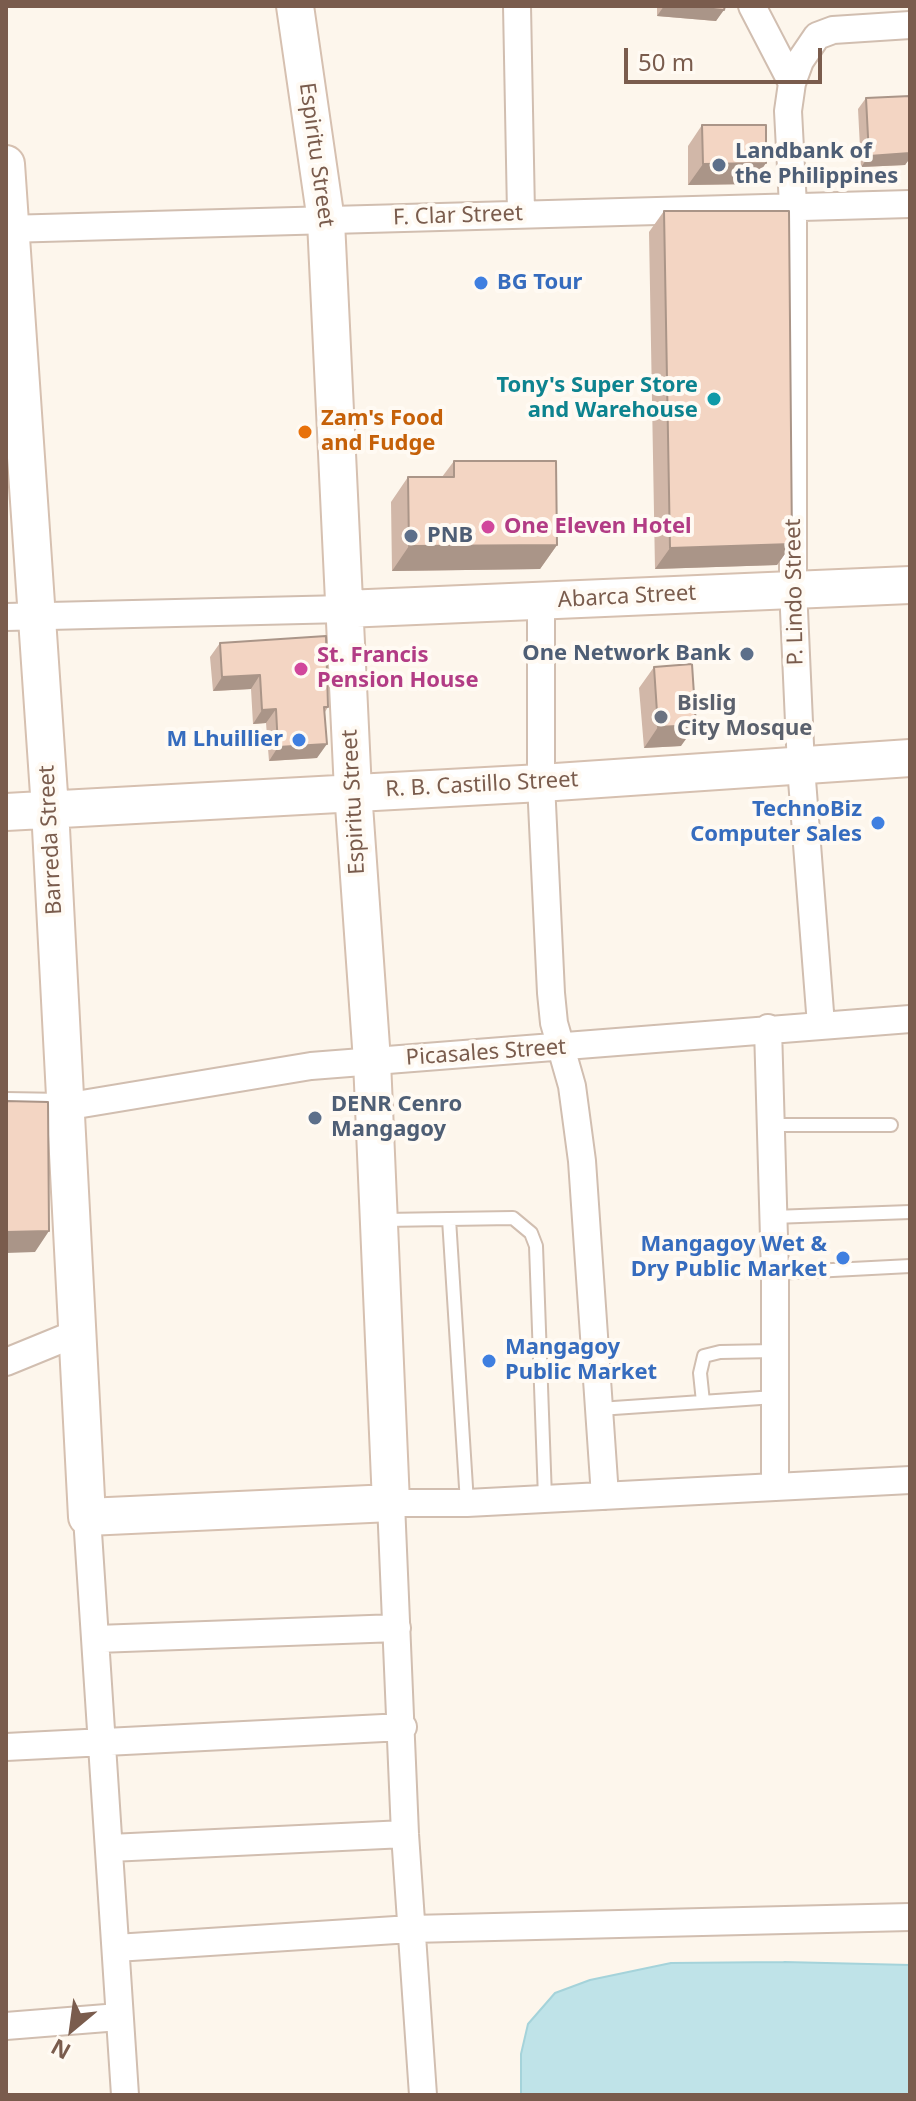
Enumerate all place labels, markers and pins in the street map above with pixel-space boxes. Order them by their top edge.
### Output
place label: Landbank of the Philippines [735,139,898,190]
marker: Landbank of the Philippines [710,156,728,174]
place label: BG Tour [497,270,582,296]
marker: BG Tour [472,274,490,292]
place label: Tony's Super Store and Warehouse [496,373,698,424]
marker: Tony's Super Store and Warehouse [705,390,723,408]
place label: Zam's Food and Fudge [321,406,444,458]
marker: Zam's Food and Fudge [296,423,314,441]
place label: One Eleven Hotel [504,514,692,540]
marker: One Eleven Hotel [479,518,497,536]
place label: PNB [427,523,473,549]
marker: PNB [402,527,420,545]
place label: One Network Bank [522,641,731,667]
place label: St. Francis Pension House [317,643,479,694]
marker: One Network Bank [738,645,756,663]
marker: St. Francis Pension House [292,660,310,678]
place label: Bislig City Mosque [677,691,812,742]
marker: Bislig City Mosque [652,708,670,726]
place label: M Lhuillier [166,727,283,753]
marker: M Lhuillier [290,731,308,749]
place label: TechnoBiz Computer Sales [690,797,862,848]
marker: TechnoBiz Computer Sales [869,814,887,832]
place label: DENR Cenro Mangagoy [331,1092,462,1144]
marker: DENR Cenro Mangagoy [306,1109,324,1127]
place label: Mangagoy Wet & Dry Public Market [631,1232,827,1284]
marker: Mangagoy Wet & Dry Public Market [834,1249,852,1267]
place label: Mangagoy Public Market [505,1335,657,1386]
marker: Mangagoy Public Market [480,1352,498,1370]

